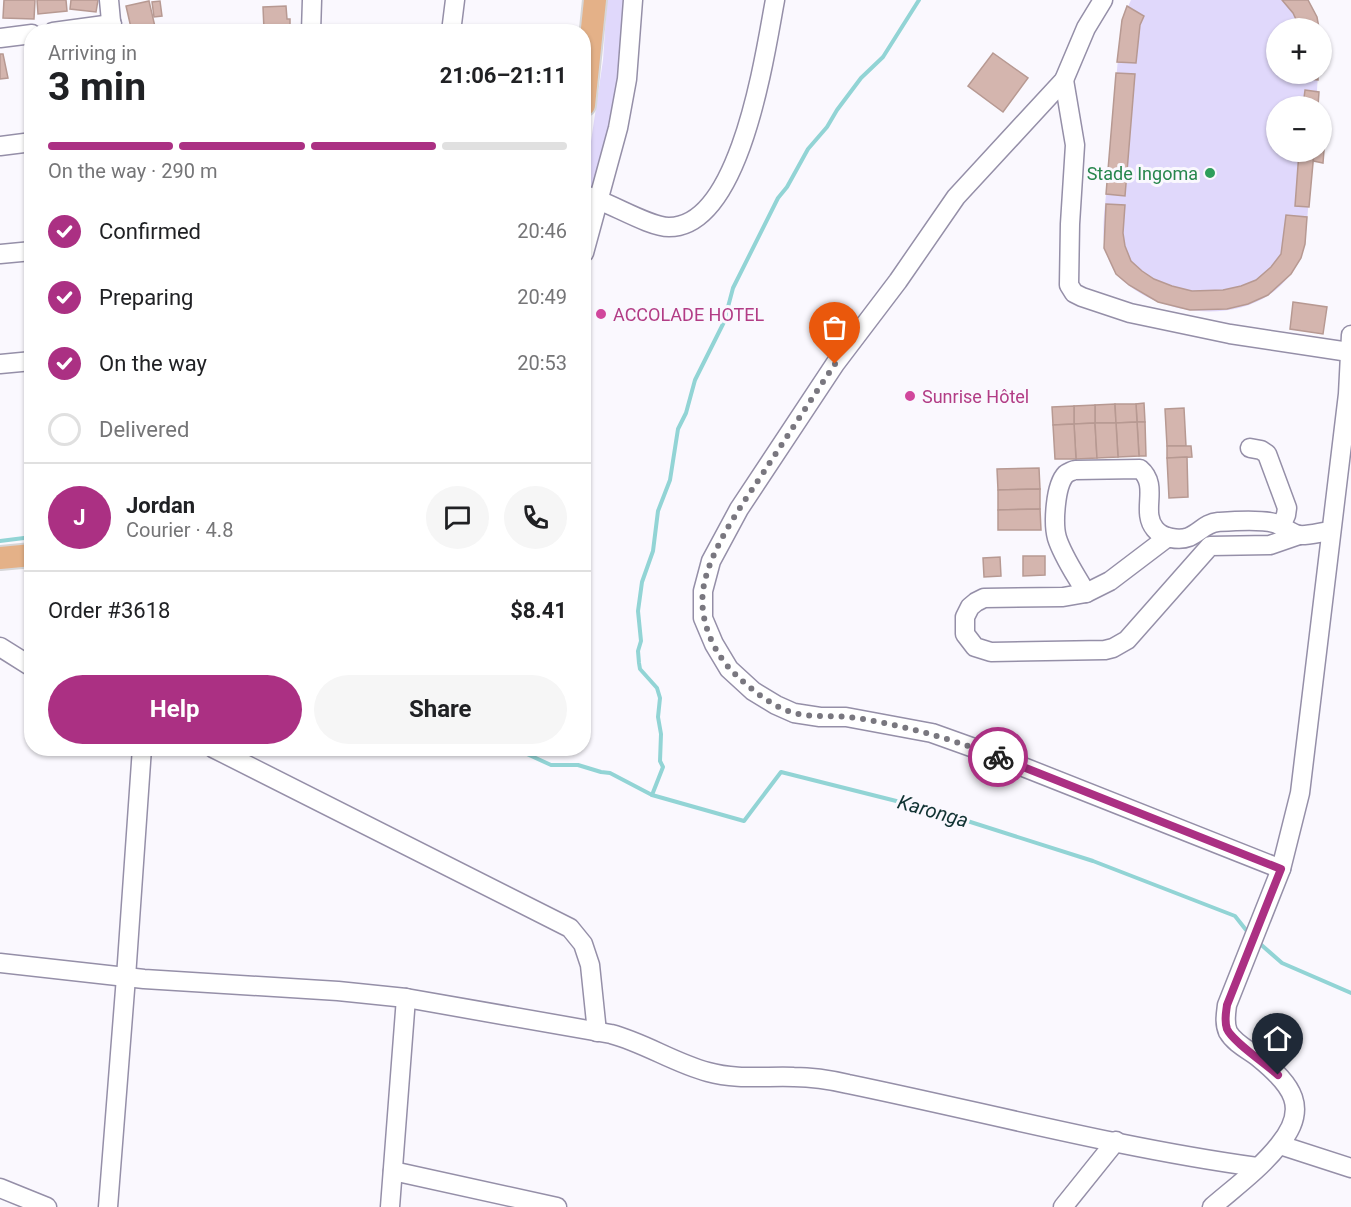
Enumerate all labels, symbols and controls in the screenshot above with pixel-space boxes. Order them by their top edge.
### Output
map controls [1266,18,1332,162]
button: + [1266,18,1332,84]
text: Arriving in [48,41,137,65]
text: 21:06–21:11 [440,63,567,88]
text: 3 min [48,64,146,110]
button: − [1266,96,1332,162]
text: On the way · 290 m [48,159,217,183]
place label: Stade Ingoma [1087,163,1198,184]
marker: Stade Ingoma [1203,166,1217,180]
icon: check [48,215,81,248]
text: Confirmed [99,219,201,244]
text: 20:46 [517,219,567,243]
icon: check [48,281,81,314]
text: Preparing [99,285,193,310]
text: 20:49 [517,285,567,309]
pin [809,302,860,364]
place label: ACCOLADE HOTEL [613,304,765,325]
marker: ACCOLADE HOTEL [594,307,608,321]
icon: bag [818,311,851,344]
icon: check [48,347,81,380]
text: On the way [99,351,207,376]
text: 20:53 [517,351,567,375]
place label: Sunrise Hôtel [922,386,1029,407]
marker: Sunrise Hôtel [903,389,917,403]
text: Delivered [99,417,189,442]
button: chat [426,486,489,549]
button: phone [504,486,567,549]
text: Jordan [126,493,195,518]
text: J [73,505,86,530]
text: Courier · 4.8 [126,518,233,542]
text: Order #3618 [48,598,170,623]
text: $8.41 [510,598,567,623]
button: Help [48,675,302,744]
button: Share [314,675,567,744]
courier [968,727,1028,787]
icon: bike [982,741,1015,774]
water label: Karonga [895,789,971,833]
pin [1252,1013,1303,1075]
icon: home [1261,1022,1294,1055]

